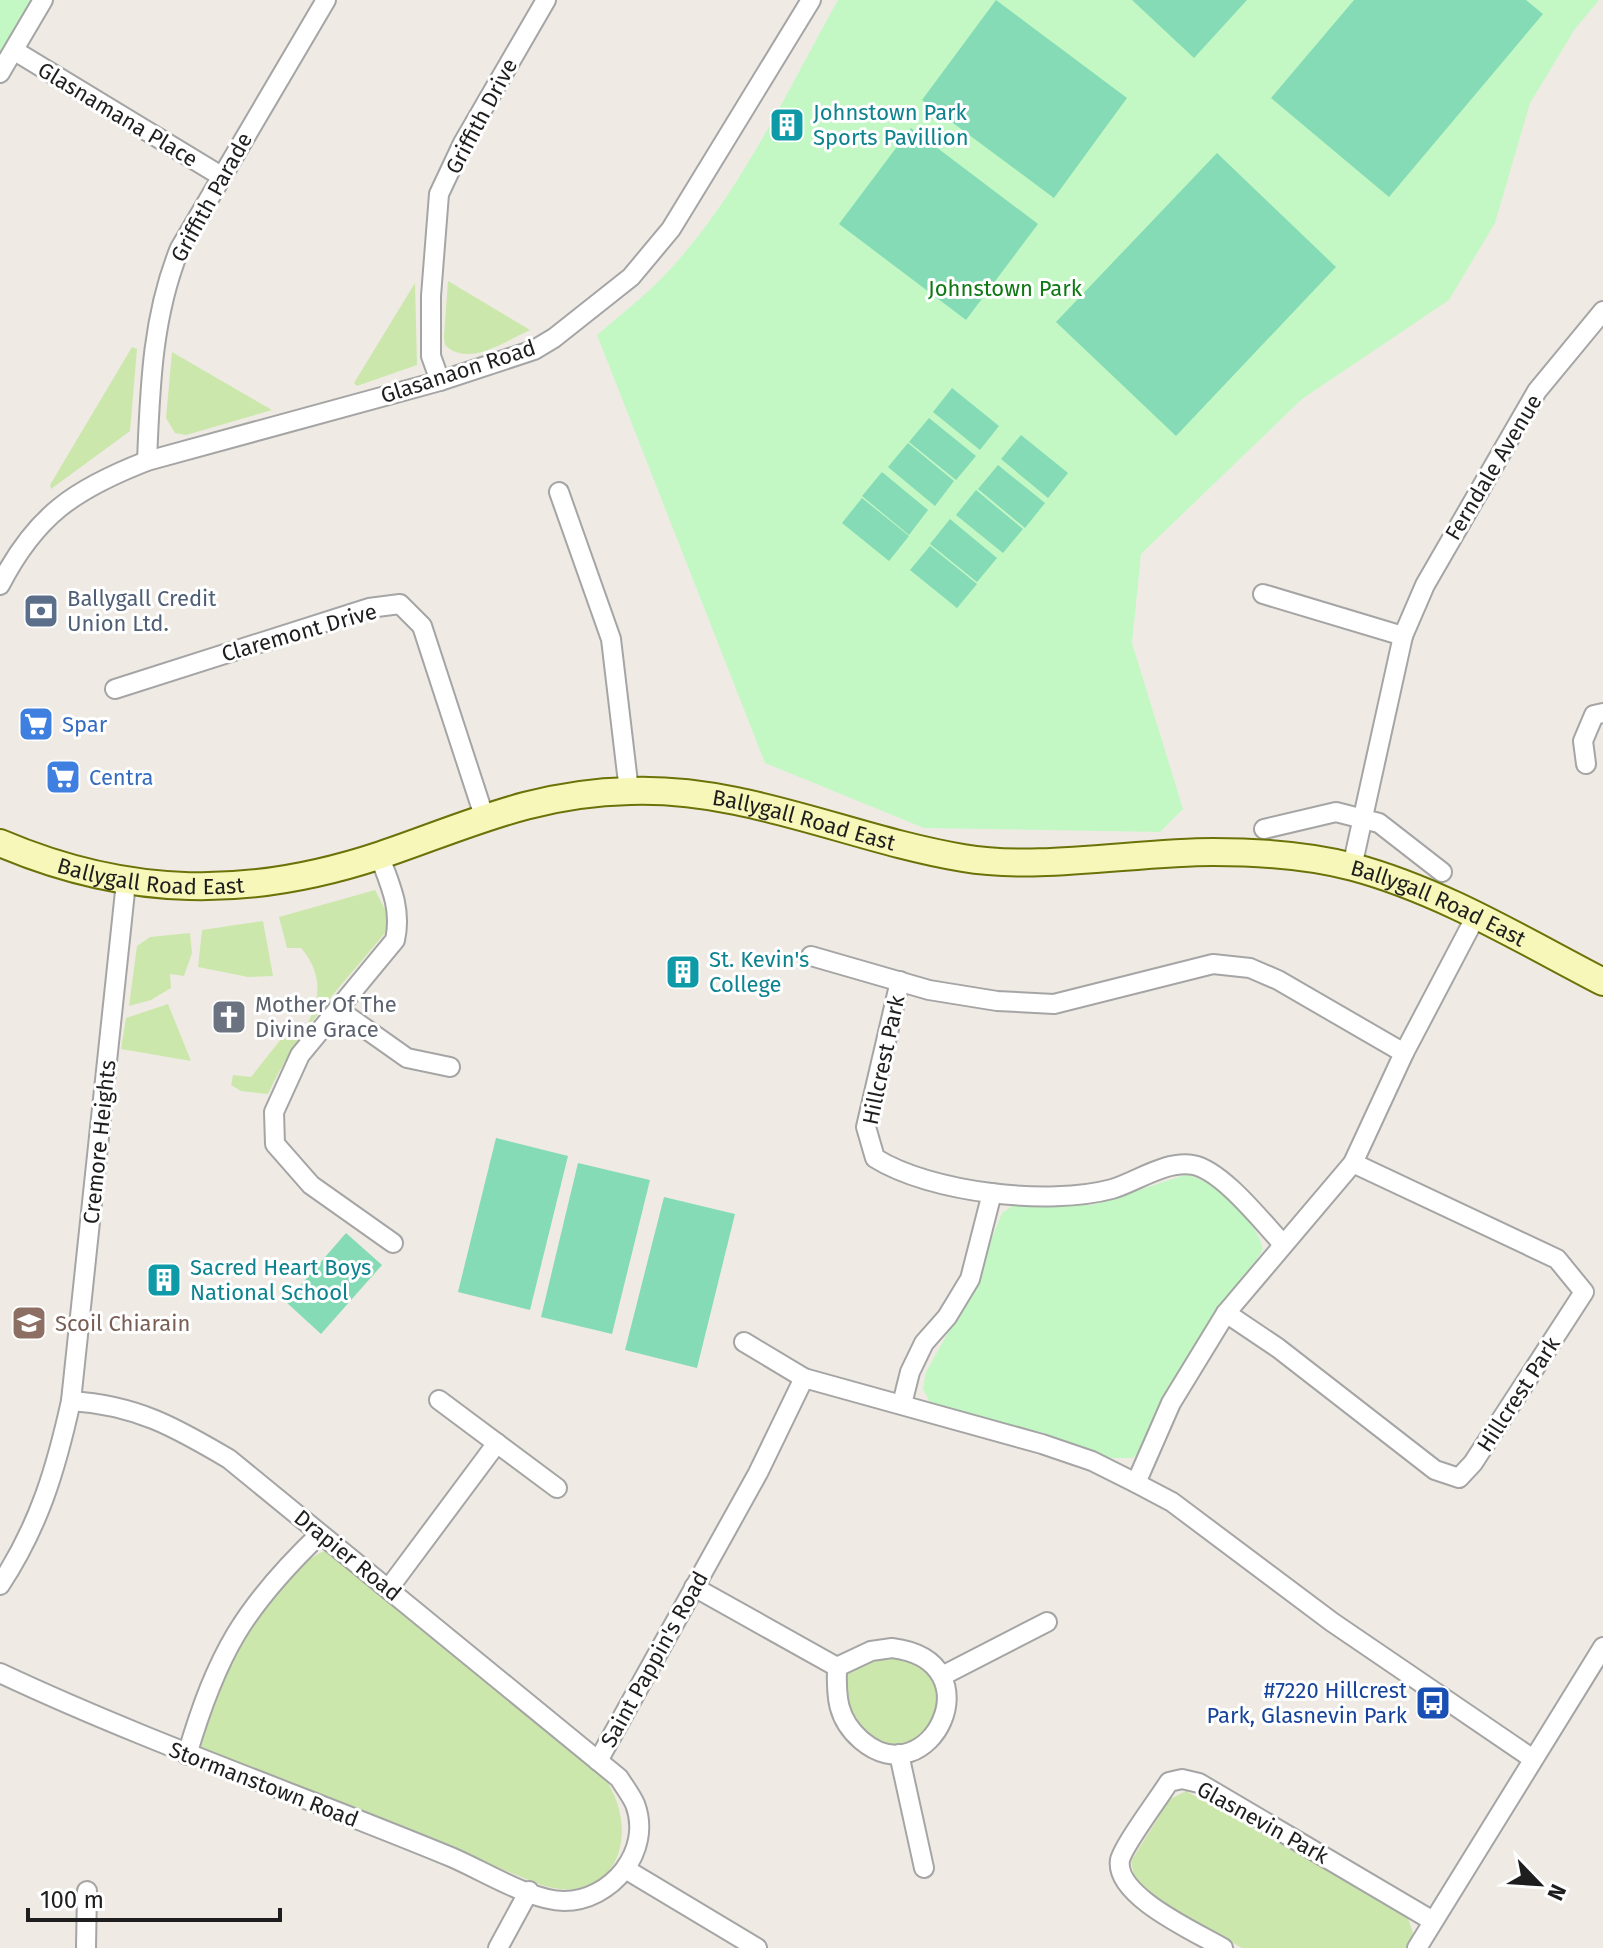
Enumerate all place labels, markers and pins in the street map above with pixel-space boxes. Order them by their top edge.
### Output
place label: Johnstown Park Sports Pavillion [813,99,969,151]
building icon: Johnstown Park Sports Pavillion [768,106,806,144]
place label: Ballygall Credit Union Ltd. [67,585,216,637]
bank icon: Ballygall Credit Union Ltd. [22,592,60,630]
supermarket icon: Spar [17,705,55,743]
place label: Spar [62,711,108,738]
supermarket icon: Centra [44,758,82,796]
place label: Centra [89,764,153,791]
place label: St. Kevin's College [709,946,809,998]
building icon: St. Kevin's College [664,953,702,991]
place label: Mother Of The Divine Grace [255,991,397,1043]
church icon: Mother Of The Divine Grace [210,998,248,1036]
place label: Sacred Heart Boys National School [190,1254,371,1306]
building icon: Sacred Heart Boys National School [145,1261,183,1299]
school or university icon: Scoil Chiarain [10,1304,48,1342]
place label: Scoil Chiarain [55,1310,190,1337]
place label: #7220 Hillcrest Park, Glasnevin Park [1206,1677,1408,1729]
bus stop icon: #7220 Hillcrest Park, Glasnevin Park [1414,1684,1452,1722]

